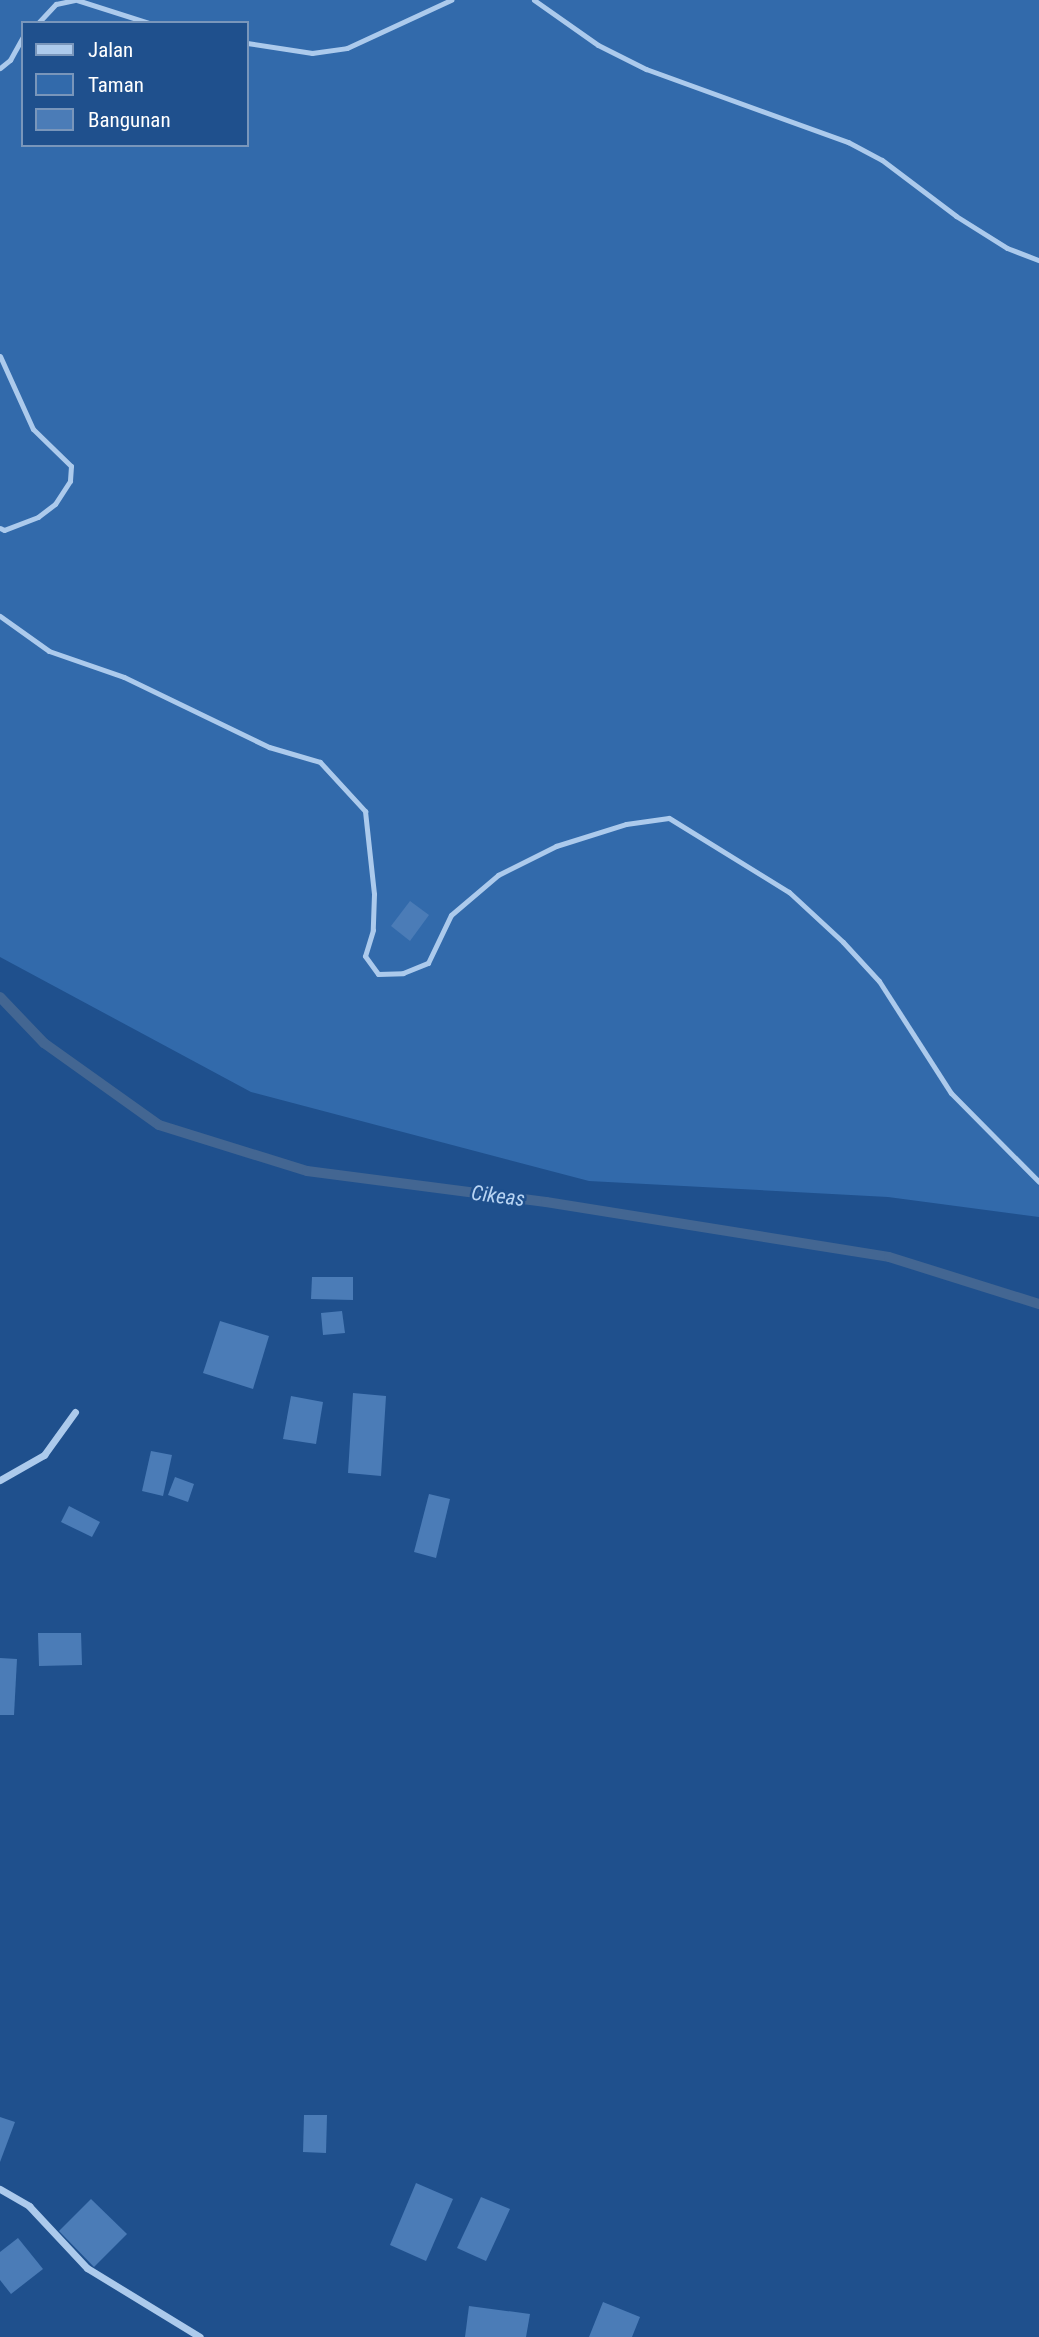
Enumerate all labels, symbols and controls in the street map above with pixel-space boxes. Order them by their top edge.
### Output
legend [21,21,248,147]
text: Jalan [88,38,133,62]
text: Taman [88,73,144,97]
text: Bangunan [88,108,171,132]
water label: Cikeas [470,1180,526,1212]

